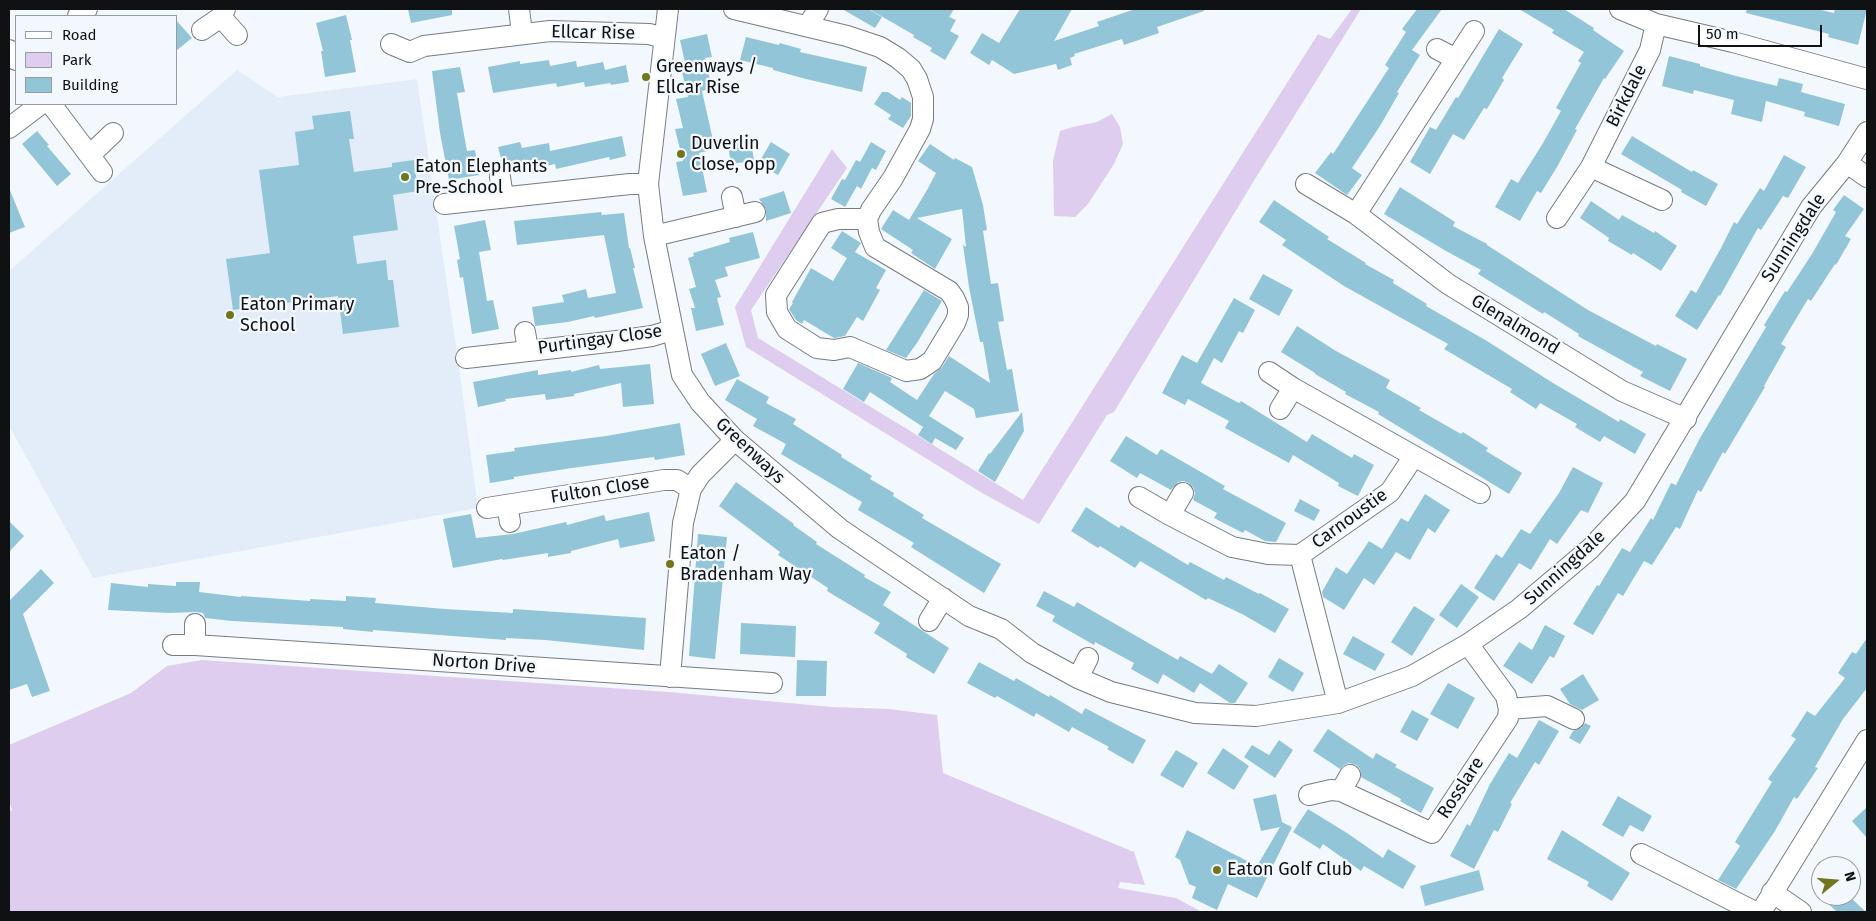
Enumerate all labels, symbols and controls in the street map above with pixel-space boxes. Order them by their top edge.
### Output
legend [15,15,178,105]
scale bar [1701,15,1825,47]
street label: Ellcar Rise [551,21,635,45]
text: 50 m [1706,25,1739,43]
text: Road [62,26,97,44]
text: Park [62,51,92,69]
place label: Greenways / Ellcar Rise [656,56,757,98]
street label: Birkdale [1602,61,1652,131]
marker: Greenways / Ellcar Rise [640,71,652,83]
text: Building [62,76,118,94]
place label: Duverlin Close, opp [691,133,776,176]
marker: Duverlin Close, opp [675,148,687,160]
place label: Eaton Elephants Pre-School [415,156,547,198]
marker: Eaton Elephants Pre-School [399,171,411,183]
street label: Sunningdale [1757,190,1831,286]
street label: Glenalmond [1467,290,1563,360]
place label: Eaton Primary School [240,294,354,336]
marker: Eaton Primary School [224,309,236,321]
street label: Purtingay Close [536,321,664,359]
street label: Greenways [711,413,789,489]
street label: Fulton Close [549,472,651,508]
street label: Carnoustie [1308,484,1392,554]
street label: Sunningdale [1520,526,1610,610]
place label: Eaton / Bradenham Way [680,543,811,586]
marker: Eaton / Bradenham Way [664,558,676,570]
street label: Norton Drive [431,650,537,678]
street label: Rosslare [1433,753,1489,823]
north arrow [1811,856,1861,906]
place label: Eaton Golf Club [1227,859,1353,881]
marker: Eaton Golf Club [1211,864,1223,876]
text: N [1840,870,1859,884]

